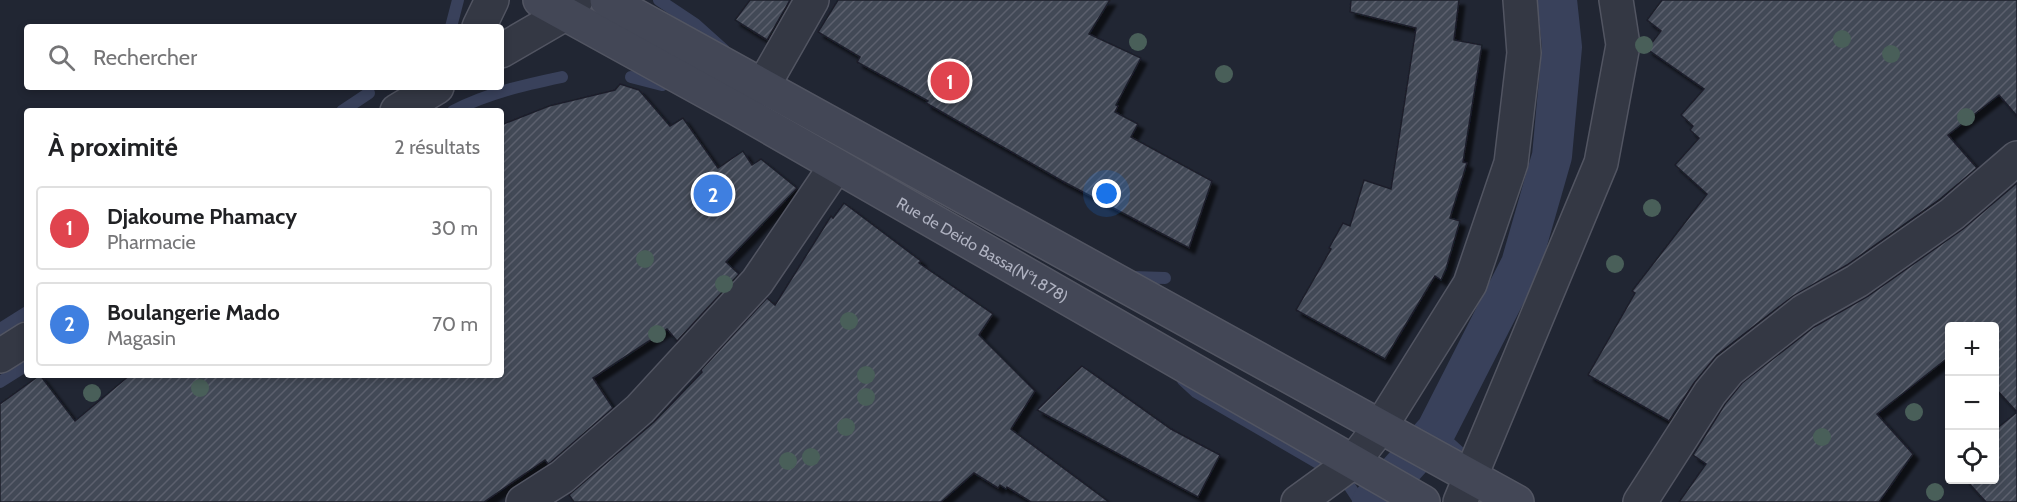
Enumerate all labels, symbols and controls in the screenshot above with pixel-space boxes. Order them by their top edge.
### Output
search box [24,24,504,90]
icon: search [45,41,78,74]
text: Rechercher [93,44,197,71]
pin: 1 [930,58,970,104]
text: À proximité [48,131,178,163]
text: 2 résultats [394,135,480,159]
pin: 2 [694,172,732,216]
your location [1092,179,1121,208]
street label: Rue de Deido Bassa(N°1.878) [893,193,1071,306]
text: Djakoume Phamacy [107,203,297,230]
text: 1 [66,216,73,240]
text: 30 m [431,216,478,240]
text: Pharmacie [107,230,196,254]
text: Boulangerie Mado [107,299,280,326]
text: 2 [64,312,75,336]
text: 70 m [432,312,478,336]
map controls [1945,322,1999,484]
button: + [1945,322,1999,376]
text: Magasin [107,326,176,350]
button: − [1945,376,1999,430]
button: locate [1945,430,1999,484]

